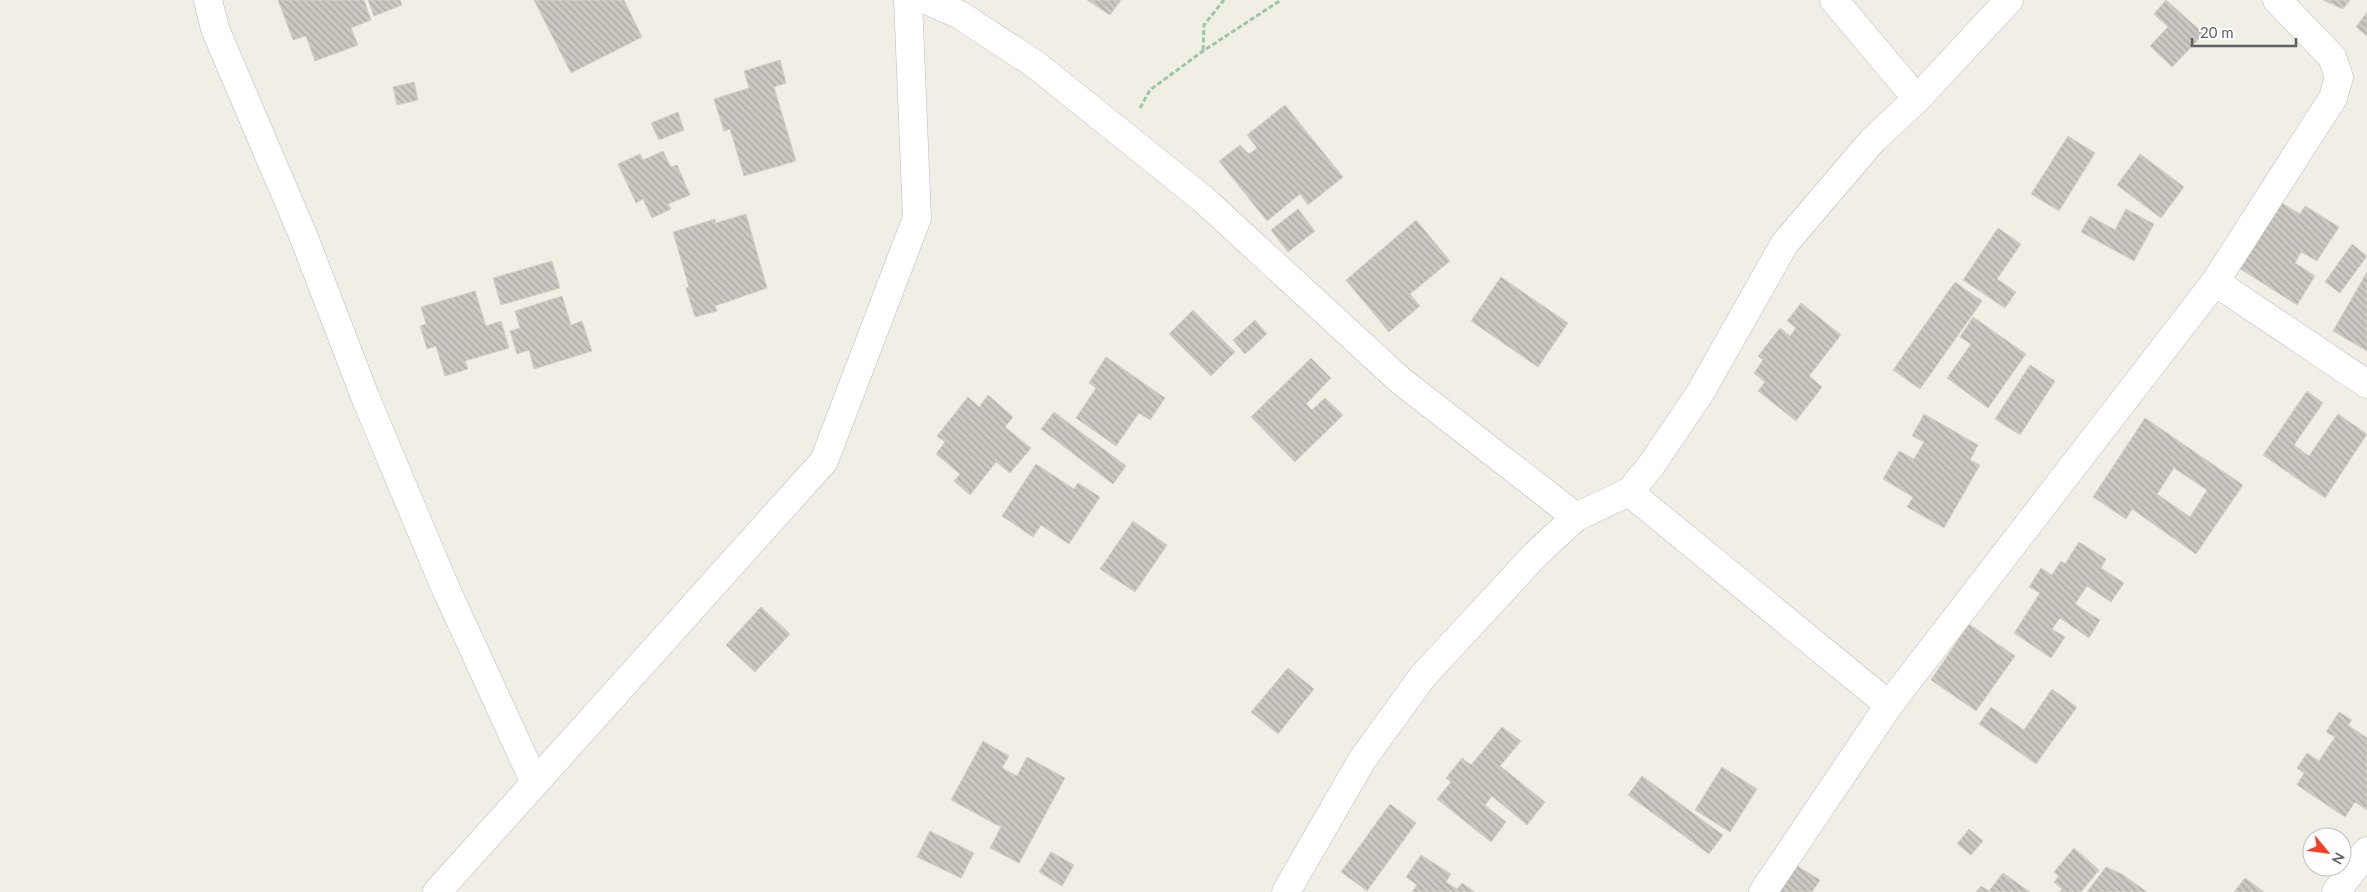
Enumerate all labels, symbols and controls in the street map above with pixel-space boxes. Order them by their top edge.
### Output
scale bar [2192,15,2296,47]
text: 20 m [2200,23,2234,41]
north arrow [2302,827,2352,877]
text: N [2329,850,2349,867]

